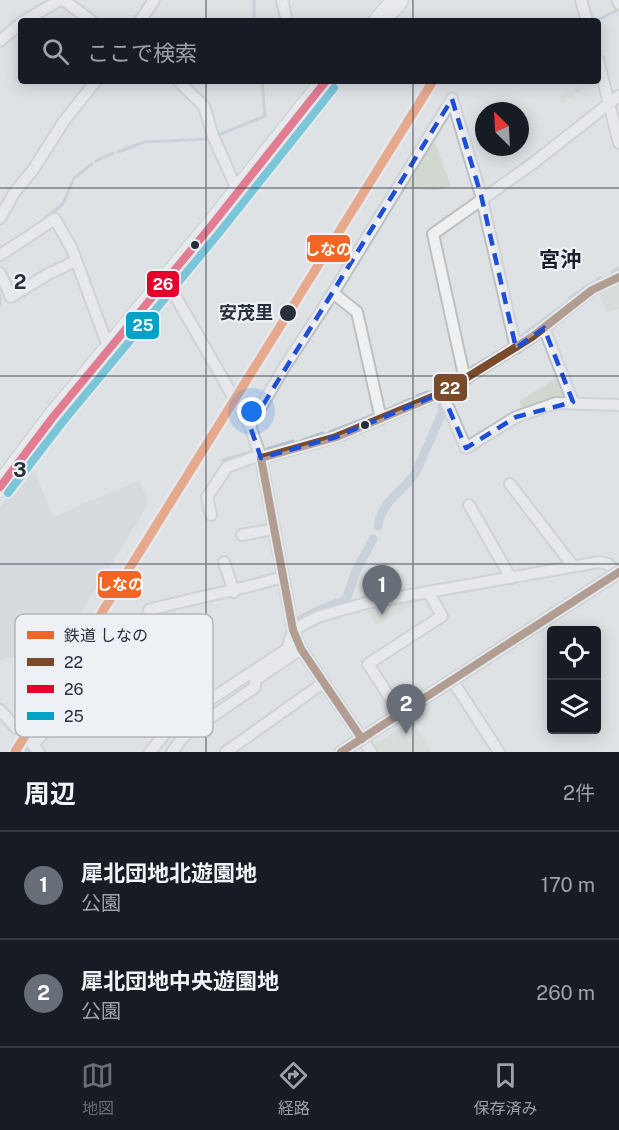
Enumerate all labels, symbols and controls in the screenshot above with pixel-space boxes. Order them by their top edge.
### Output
search box [18,18,601,84]
icon: search [39,35,72,68]
text: ここで検索 [87,40,197,66]
north arrow [475,102,529,156]
line badge: しなの [306,234,351,263]
unlabelled marker [189,239,201,251]
text: しなの [304,240,352,259]
district label: 宮沖 [539,247,581,272]
text: 2 [14,270,26,294]
line badge: 26 [146,270,180,298]
text: 26 [153,275,173,294]
place label: 安茂里 [219,302,273,323]
marker: 安茂里 [278,303,298,323]
line badge: 25 [125,311,160,340]
text: 25 [133,316,154,335]
line badge: 22 [433,373,468,402]
text: 22 [440,379,460,398]
your location [237,397,266,426]
unlabelled marker [359,419,371,431]
text: 3 [13,458,27,482]
pin: 1 [362,566,401,615]
line badge: しなの [97,570,142,599]
text: しなの [96,575,144,594]
legend [15,614,213,737]
text: 鉄道 しなの [64,626,148,645]
map controls [547,626,601,734]
button: locate [547,626,601,680]
text: 22 [64,653,83,672]
text: 26 [64,680,84,699]
button: layers [547,680,601,734]
pin: 2 [386,684,426,734]
text: 25 [64,707,84,726]
text: 周辺 [24,778,76,809]
text: 2件 [563,781,595,805]
text: 犀北団地北遊園地 [81,860,257,886]
text: 1 [39,873,48,897]
text: 170 m [541,873,595,897]
text: 公園 [81,891,121,915]
text: 犀北団地中央遊園地 [81,968,279,994]
text: 2 [37,981,50,1005]
text: 260 m [536,981,595,1005]
text: 公園 [81,999,121,1023]
tab: 地図 [81,1059,114,1119]
tab: 経路 [277,1059,310,1119]
tab: 保存済み [473,1059,537,1119]

